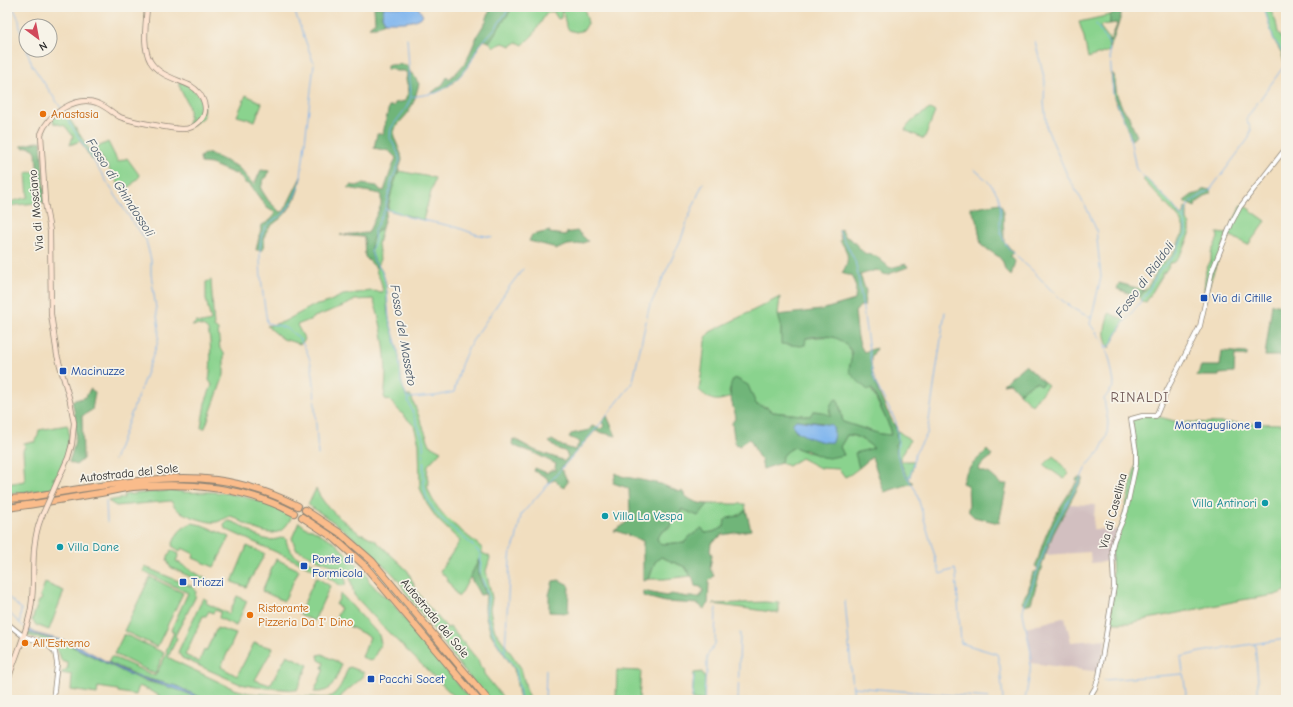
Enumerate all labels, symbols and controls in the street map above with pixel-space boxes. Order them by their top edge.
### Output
north arrow [18,18,58,58]
text: N [37,39,50,53]
place label: Anastasia [51,107,99,121]
marker: Anastasia [38,109,48,119]
water label: Fosso di Ghindossoli [83,135,159,240]
street label: Via di Mosciano [25,169,47,251]
water label: Fosso di Rialdoli [1112,238,1178,320]
water label: Fosso del Masseto [387,283,420,387]
place label: Via di Citille [1212,291,1272,305]
marker: Via di Citille [1199,293,1209,303]
place label: Macinuzze [71,364,125,378]
marker: Macinuzze [58,366,68,376]
district label: RINALDI [1110,389,1170,406]
place label: Montaguglione [1174,418,1250,432]
marker: Montaguglione [1253,420,1263,430]
street label: Autostrada del Sole [79,461,179,485]
street label: Via di Casellina [1096,472,1130,550]
place label: Villa Antinori [1192,496,1257,510]
marker: Villa Antinori [1260,498,1270,508]
place label: Villa La Vespa [613,509,683,523]
marker: Villa La Vespa [600,511,610,521]
place label: Villa Dane [68,540,119,554]
marker: Villa Dane [55,542,65,552]
place label: Ponte di Formicola [312,552,363,580]
marker: Ponte di Formicola [299,561,309,571]
place label: Triozzi [191,575,224,589]
street label: Autostrada del Sole [398,576,472,660]
marker: Triozzi [178,577,188,587]
place label: Ristorante Pizzeria Da I' Dino [258,601,353,629]
marker: Ristorante Pizzeria Da I' Dino [245,610,255,620]
place label: All'Estremo [33,636,90,650]
marker: All'Estremo [20,638,30,648]
place label: Pacchi Socet [379,672,445,686]
marker: Pacchi Socet [366,674,376,684]

